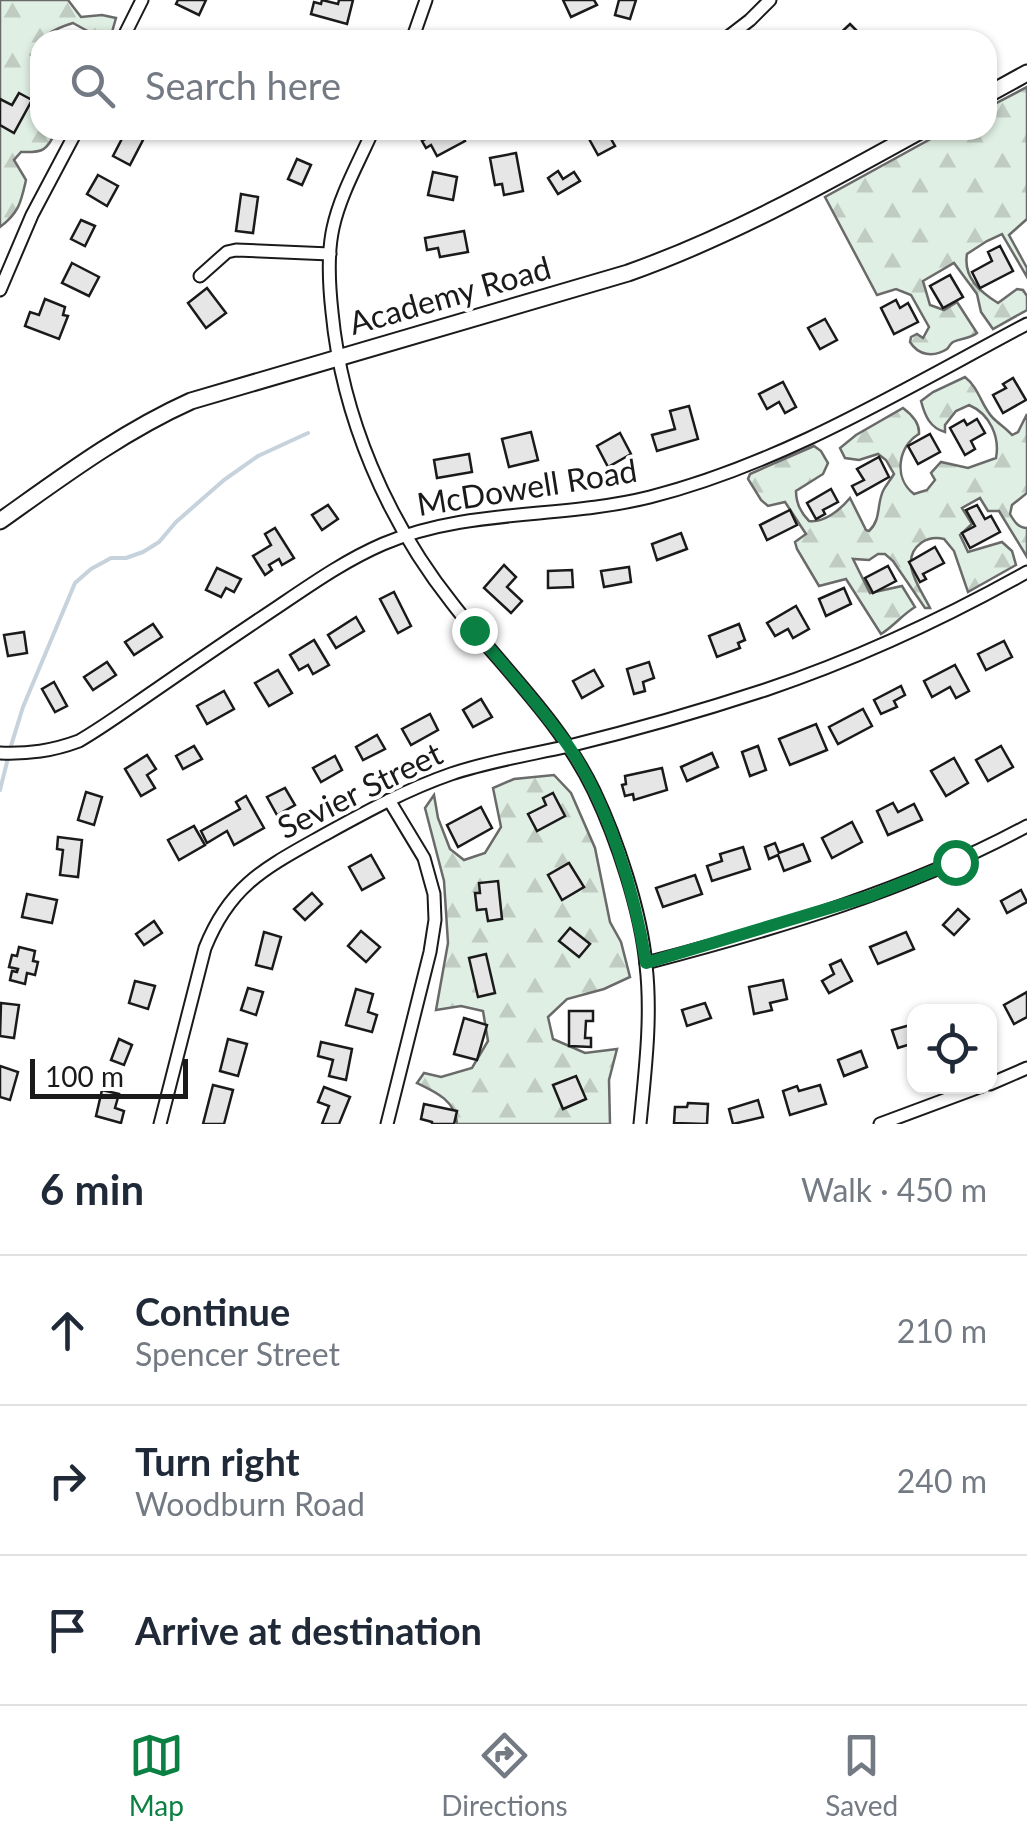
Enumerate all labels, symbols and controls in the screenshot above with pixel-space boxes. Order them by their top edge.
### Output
search box [30,30,997,140]
icon: search [65,58,120,113]
text: Search here [145,62,341,108]
street label: Academy Road [344,247,555,342]
street label: McDowell Road [414,450,640,523]
route end [452,608,498,654]
street label: Sevier Street [271,733,448,846]
route start [933,840,979,886]
map controls [907,1004,997,1094]
button: locate [907,1004,997,1094]
scale bar [30,1054,188,1098]
text: 100 m [45,1059,124,1093]
text: 6 min [40,1164,144,1214]
text: Walk · 450 m [801,1170,987,1209]
text: Continue [135,1288,290,1334]
icon: ahead [40,1303,95,1358]
text: 210 m [897,1311,987,1350]
text: Spencer Street [135,1334,340,1373]
text: Turn right [135,1438,300,1484]
icon: right [40,1453,95,1508]
text: 240 m [897,1461,987,1500]
text: Woodburn Road [135,1484,365,1523]
icon: arrive [40,1603,95,1658]
text: Arrive at destination [135,1607,482,1653]
tab: Map [129,1728,184,1822]
tab: Directions [441,1728,568,1822]
tab: Saved [825,1728,898,1822]

